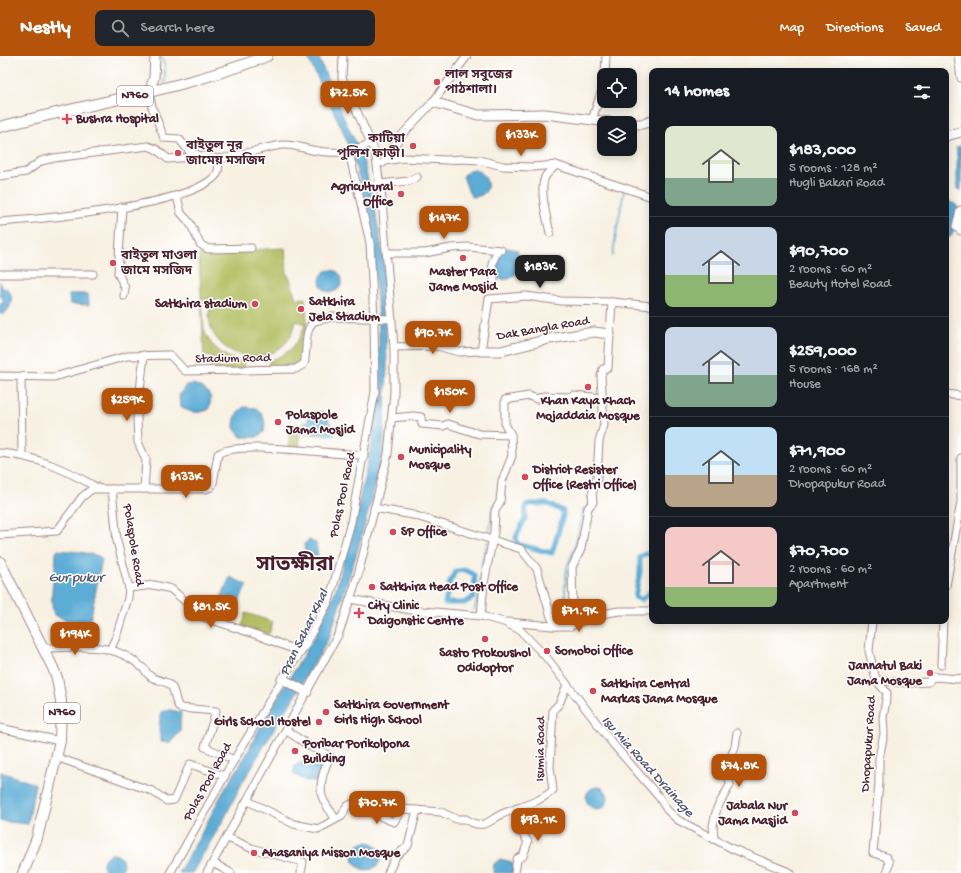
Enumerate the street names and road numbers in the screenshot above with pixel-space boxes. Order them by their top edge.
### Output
road number: N760 [117,86,153,106]
street label: Dak Bangla Road [495,313,592,345]
street label: Stadium Road [195,351,272,367]
street label: Polas Pool Road [326,450,360,540]
street label: Polaspole Road [119,502,147,589]
street label: Dhopapukur Road [858,694,880,794]
road number: N760 [44,703,80,723]
street label: Isumia Road [533,715,549,782]
street label: Polas Pool Road [180,739,236,825]

